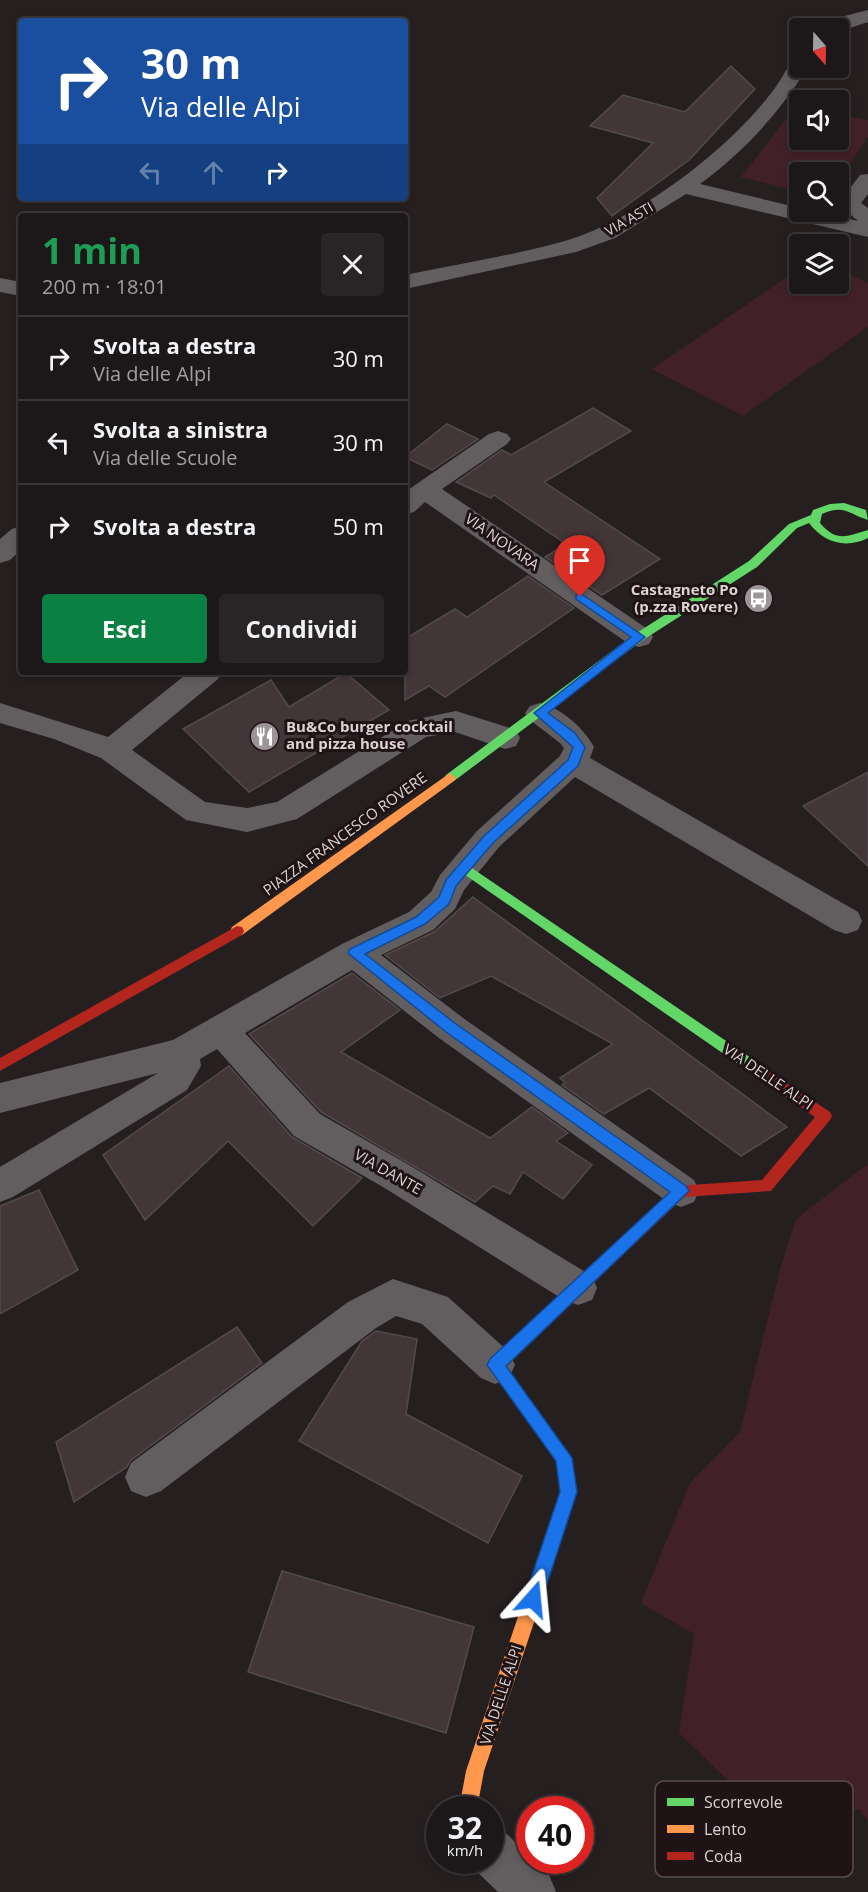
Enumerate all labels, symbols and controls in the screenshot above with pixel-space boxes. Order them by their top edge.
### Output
north arrow [789,18,849,78]
map controls [789,18,849,294]
text: 30 m [141,34,241,91]
icon: right [42,42,120,120]
text: Via delle Alpi [141,88,301,125]
button: sound [789,90,849,150]
icon: left [134,156,167,189]
icon: ahead [197,156,230,189]
icon: right [260,156,293,189]
button: search [789,162,849,222]
street label: VIA ASTI [601,197,656,240]
text: 1 min [42,226,142,275]
button: close [321,233,384,296]
button: layers [789,234,849,294]
text: 200 m · 18:01 [42,273,167,300]
text: Svolta a destra [93,330,256,360]
icon: right [42,342,75,375]
text: 30 m [333,343,384,373]
text: Via delle Alpi [93,360,211,387]
text: Svolta a sinistra [93,414,268,444]
icon: left [42,426,75,459]
text: 30 m [333,427,384,457]
text: Via delle Scuole [93,444,237,471]
street label: VIA NOVARA [461,508,544,575]
icon: right [42,510,75,543]
text: Svolta a destra [93,511,256,541]
text: 50 m [333,511,384,541]
pin [554,535,605,597]
icon: arrive [563,544,596,577]
place label: Castagneto Po (p.zza Rovere) [631,579,738,616]
bus stop icon: Castagneto Po (p.zza Rovere) [743,583,775,615]
button: Esci [42,594,207,663]
button: Condividi [219,594,384,663]
place label: Bu&Co burger cocktail and pizza house [286,716,453,753]
restaurant icon: Bu&Co burger cocktail and pizza house [249,720,281,752]
street label: PIAZZA FRANCESCO ROVERE [259,767,430,899]
street label: VIA DELLE ALPI [720,1039,817,1114]
street label: VIA DANTE [351,1144,426,1198]
position arrow [501,1567,565,1631]
street label: VIA DELLE ALPI [474,1642,526,1747]
legend [655,1781,853,1877]
text: Scorrevole [704,1791,783,1813]
speed limit sign: 40 [516,1796,594,1874]
text: 32 [448,1807,482,1848]
text: Lento [704,1818,746,1840]
text: km/h [447,1840,483,1860]
text: Coda [704,1845,742,1867]

